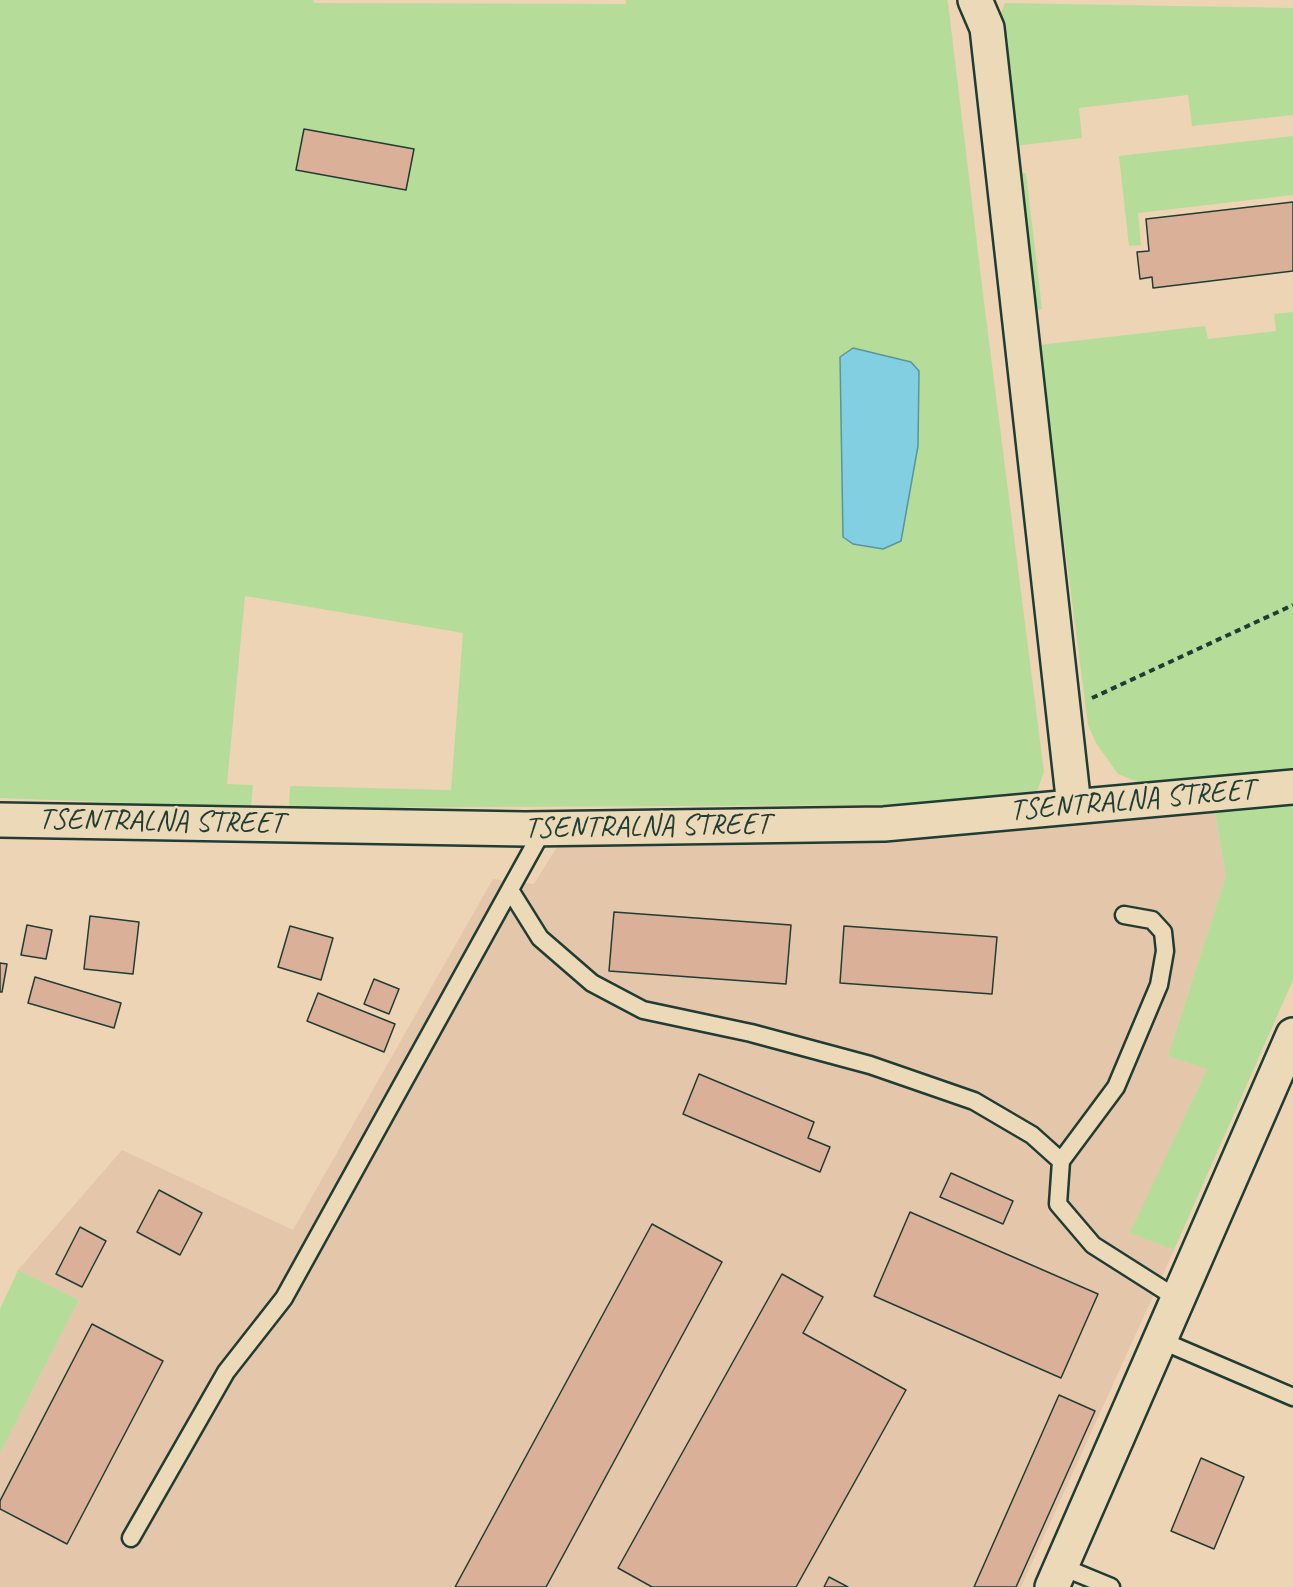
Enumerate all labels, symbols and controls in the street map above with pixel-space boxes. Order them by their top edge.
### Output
street label: TSENTRALNA STREET [1008,772,1256,830]
street label: TSENTRALNA STREET [38,802,284,842]
street label: TSENTRALNA STREET [524,807,770,847]

